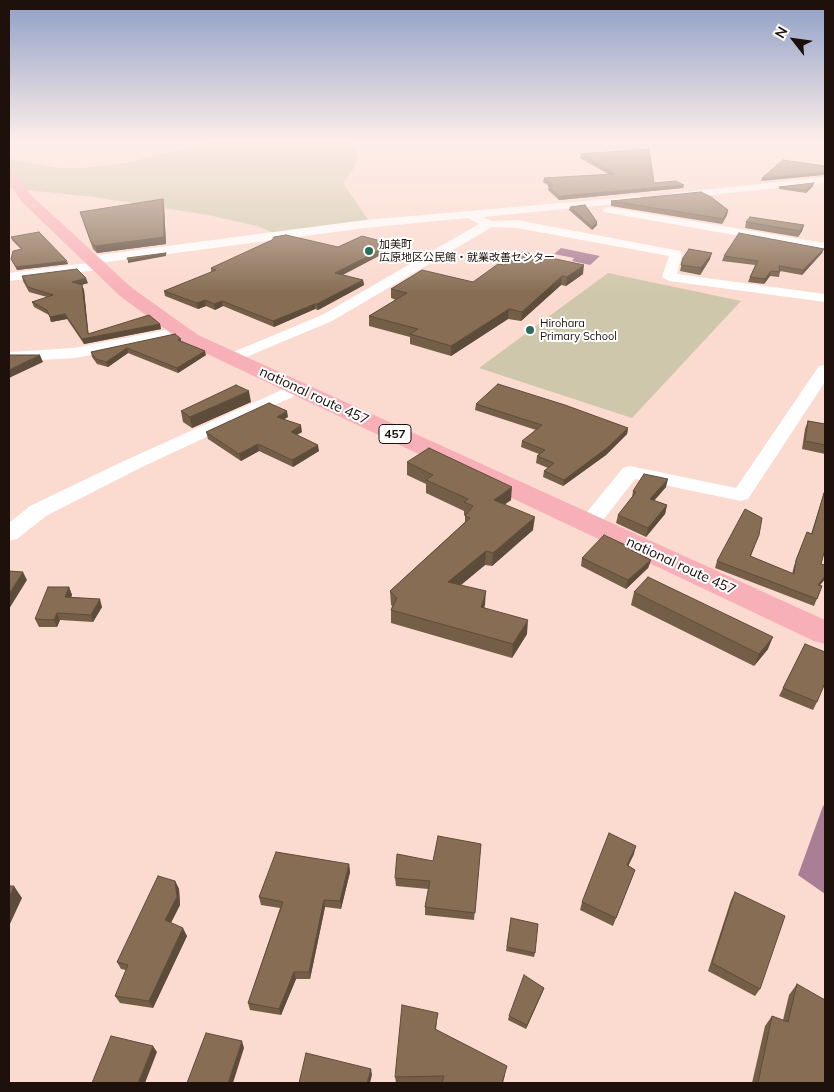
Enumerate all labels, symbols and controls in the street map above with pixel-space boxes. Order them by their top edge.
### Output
north arrow [769,15,819,65]
text: N [771,23,791,42]
place label: 加美町 広原地区公民館・就業改善センター [379,238,555,264]
marker: 加美町 広原地区公民館・就業改善センター [363,245,375,257]
place label: Hirohara Primary School [540,317,617,343]
marker: Hirohara Primary School [524,324,536,336]
street label: national route 457 [257,363,371,429]
road number: 457 [379,424,411,444]
street label: national route 457 [624,533,738,599]

